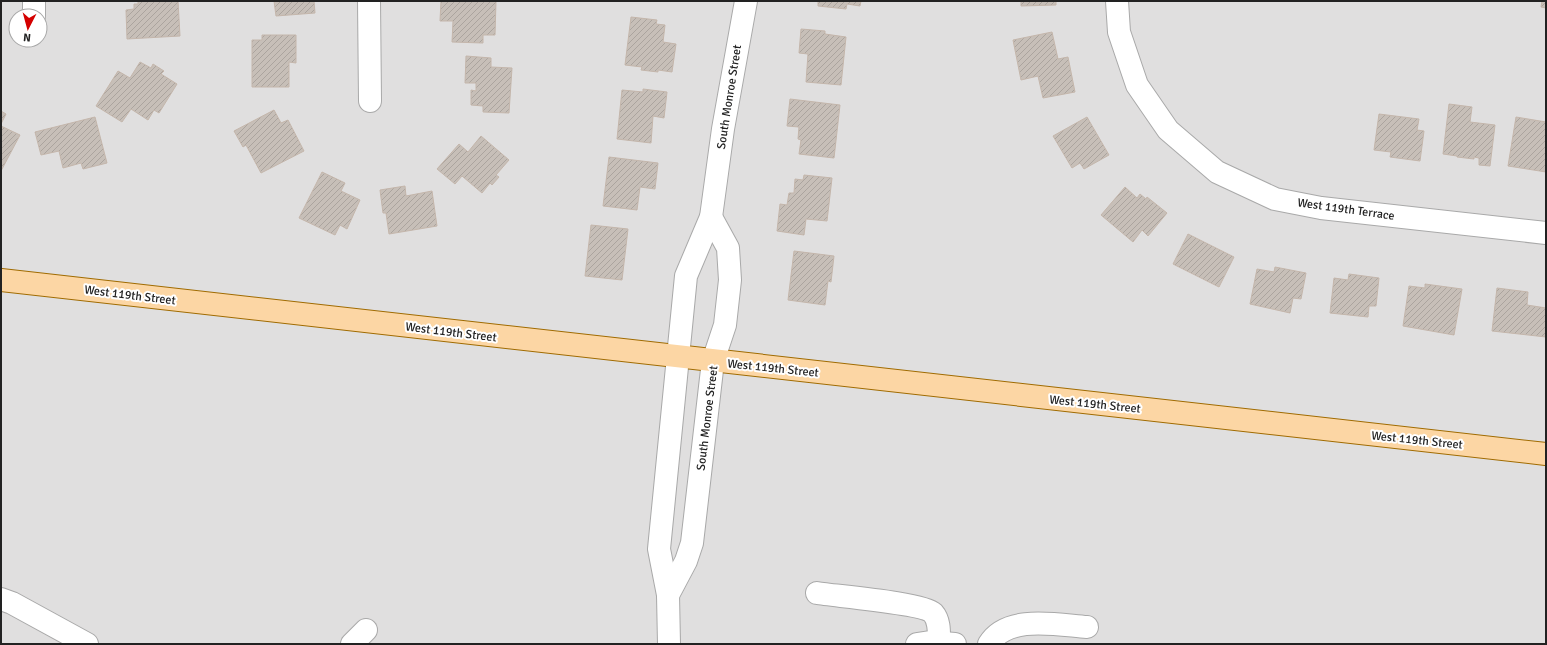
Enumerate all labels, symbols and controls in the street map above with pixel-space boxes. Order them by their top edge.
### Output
north arrow [8,8,48,48]
text: N [23,31,31,44]
street label: South Monroe Street [714,44,745,150]
street label: West 119th Terrace [1296,195,1395,224]
street label: West 119th Street [83,282,176,309]
street label: West 119th Street [404,319,497,346]
street label: West 119th Street [726,356,819,381]
street label: South Monroe Street [694,365,721,471]
street label: West 119th Street [1048,392,1141,417]
street label: West 119th Street [1370,428,1463,453]

